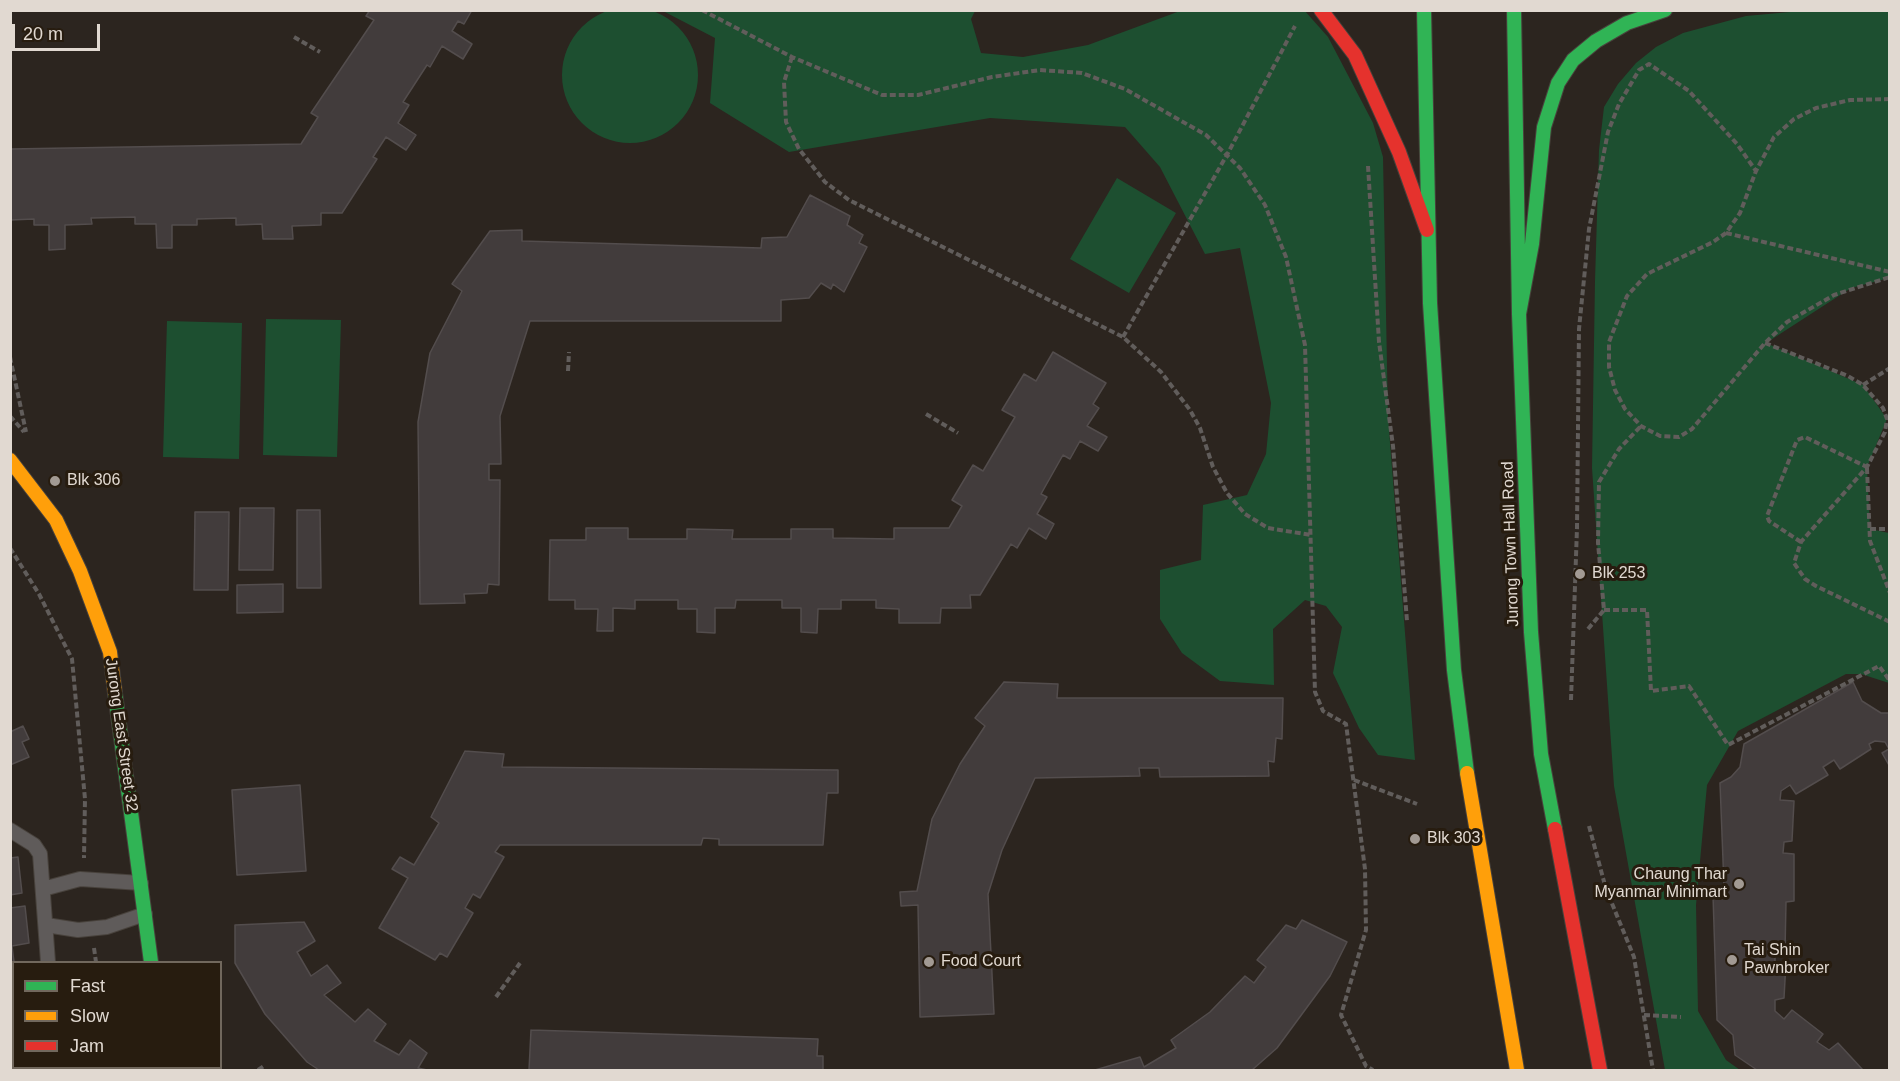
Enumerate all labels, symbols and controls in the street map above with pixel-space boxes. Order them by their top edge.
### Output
scale bar [15,12,104,50]
text: 20 m [23,24,63,44]
street label: Jurong Town Hall Road [1499,461,1523,627]
place label: Blk 306 [67,471,120,491]
marker: Blk 306 [48,474,62,488]
place label: Blk 253 [1592,564,1645,584]
marker: Blk 253 [1573,567,1587,581]
street label: Jurong East Street 32 [101,657,141,813]
place label: Blk 303 [1427,829,1480,849]
marker: Blk 303 [1408,832,1422,846]
place label: Chaung Thar Myanmar Minimart [1595,865,1727,903]
marker: Chaung Thar Myanmar Minimart [1732,877,1746,891]
place label: Tai Shin Pawnbroker [1744,941,1829,979]
place label: Food Court [941,952,1021,972]
marker: Tai Shin Pawnbroker [1725,953,1739,967]
marker: Food Court [922,955,936,969]
legend [12,961,222,1069]
text: Fast [70,976,105,996]
text: Slow [70,1006,109,1026]
text: Jam [70,1036,104,1056]

